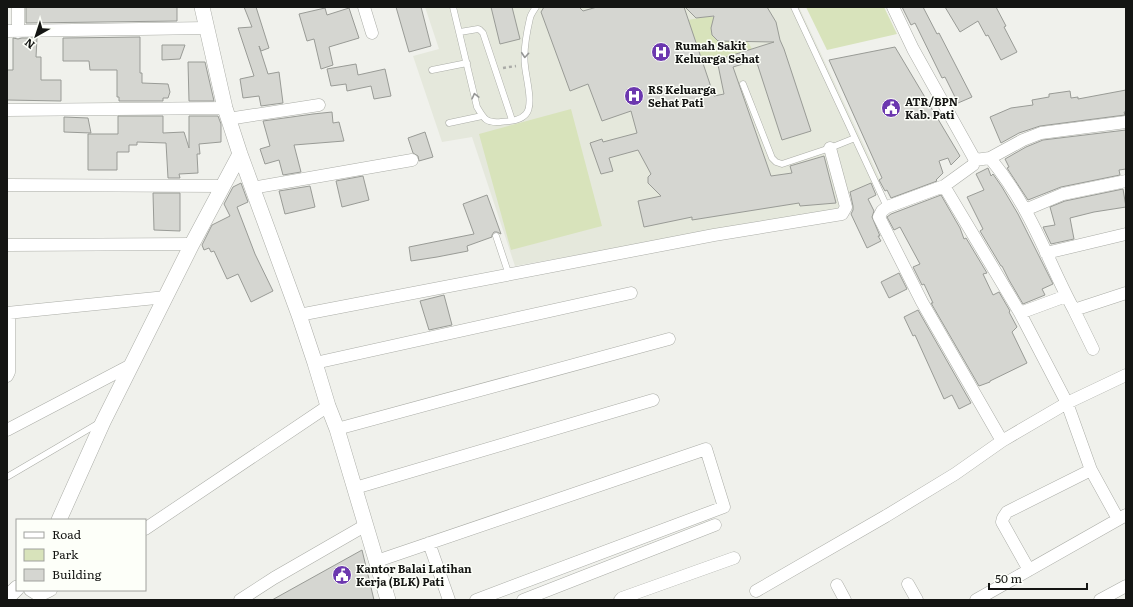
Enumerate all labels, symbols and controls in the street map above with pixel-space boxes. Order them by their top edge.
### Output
north arrow [16,16,56,56]
text: N [20,35,38,54]
place label: Rumah Sakit Keluarga Sehat [675,37,760,66]
hospital icon: Rumah Sakit Keluarga Sehat [650,41,672,63]
one-way arrow [521,52,530,58]
place label: RS Keluarga Sehat Pati [648,81,717,110]
hospital icon: RS Keluarga Sehat Pati [623,85,645,107]
one-way arrow [471,93,479,100]
place label: ATR/BPN Kab. Pati [905,93,958,122]
public building icon: ATR/BPN Kab. Pati [880,97,902,119]
legend [16,519,146,591]
text: Road [52,525,82,543]
text: Park [52,545,79,563]
place label: Kantor Balai Latihan Kerja (BLK) Pati [356,560,472,589]
public building icon: Kantor Balai Latihan Kerja (BLK) Pati [331,564,353,586]
text: Building [52,565,102,583]
scale bar [989,565,1087,591]
text: 50 m [995,569,1022,587]

